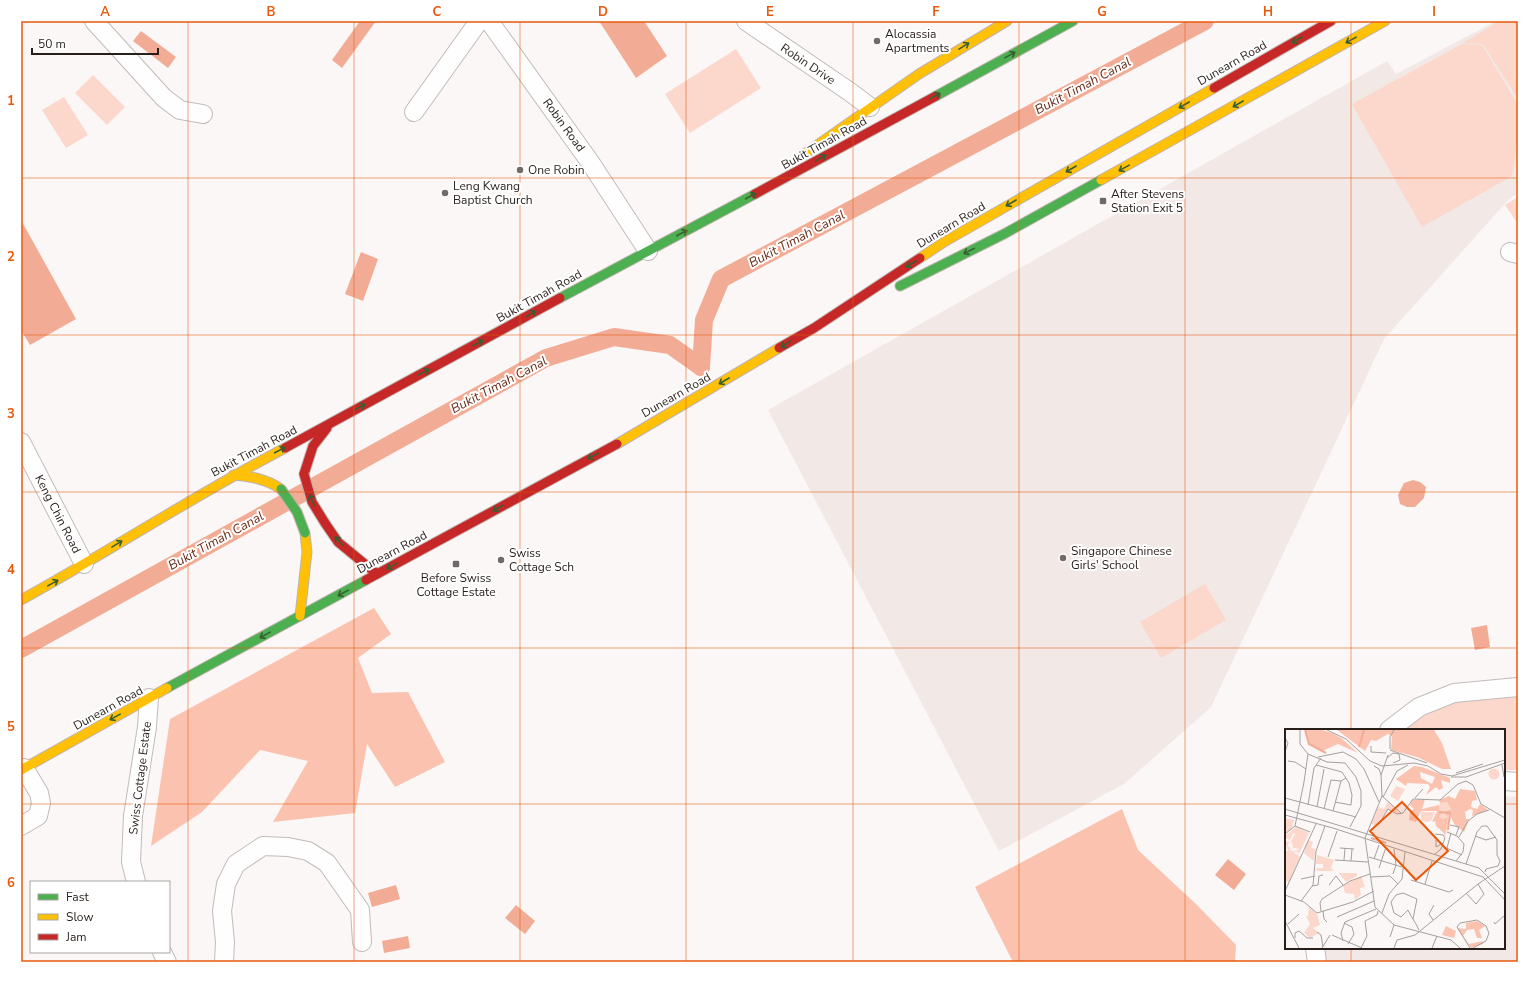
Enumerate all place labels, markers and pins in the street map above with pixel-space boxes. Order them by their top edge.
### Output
place label: Alocassia Apartments [885,26,950,56]
marker: Alocassia Apartments [872,36,882,46]
place label: One Robin [528,162,585,178]
marker: One Robin [515,165,525,175]
place label: Leng Kwang Baptist Church [453,178,533,208]
place label: After Stevens Station Exit 5 [1111,186,1184,216]
marker: Leng Kwang Baptist Church [440,188,450,198]
marker: After Stevens Station Exit 5 [1098,196,1108,206]
place label: Singapore Chinese Girls' School [1071,543,1172,573]
place label: Swiss Cottage Sch [509,545,574,575]
marker: Singapore Chinese Girls' School [1058,553,1068,563]
marker: Swiss Cottage Sch [496,555,506,565]
marker: Before Swiss Cottage Estate [451,559,461,569]
place label: Before Swiss Cottage Estate [416,570,496,600]

